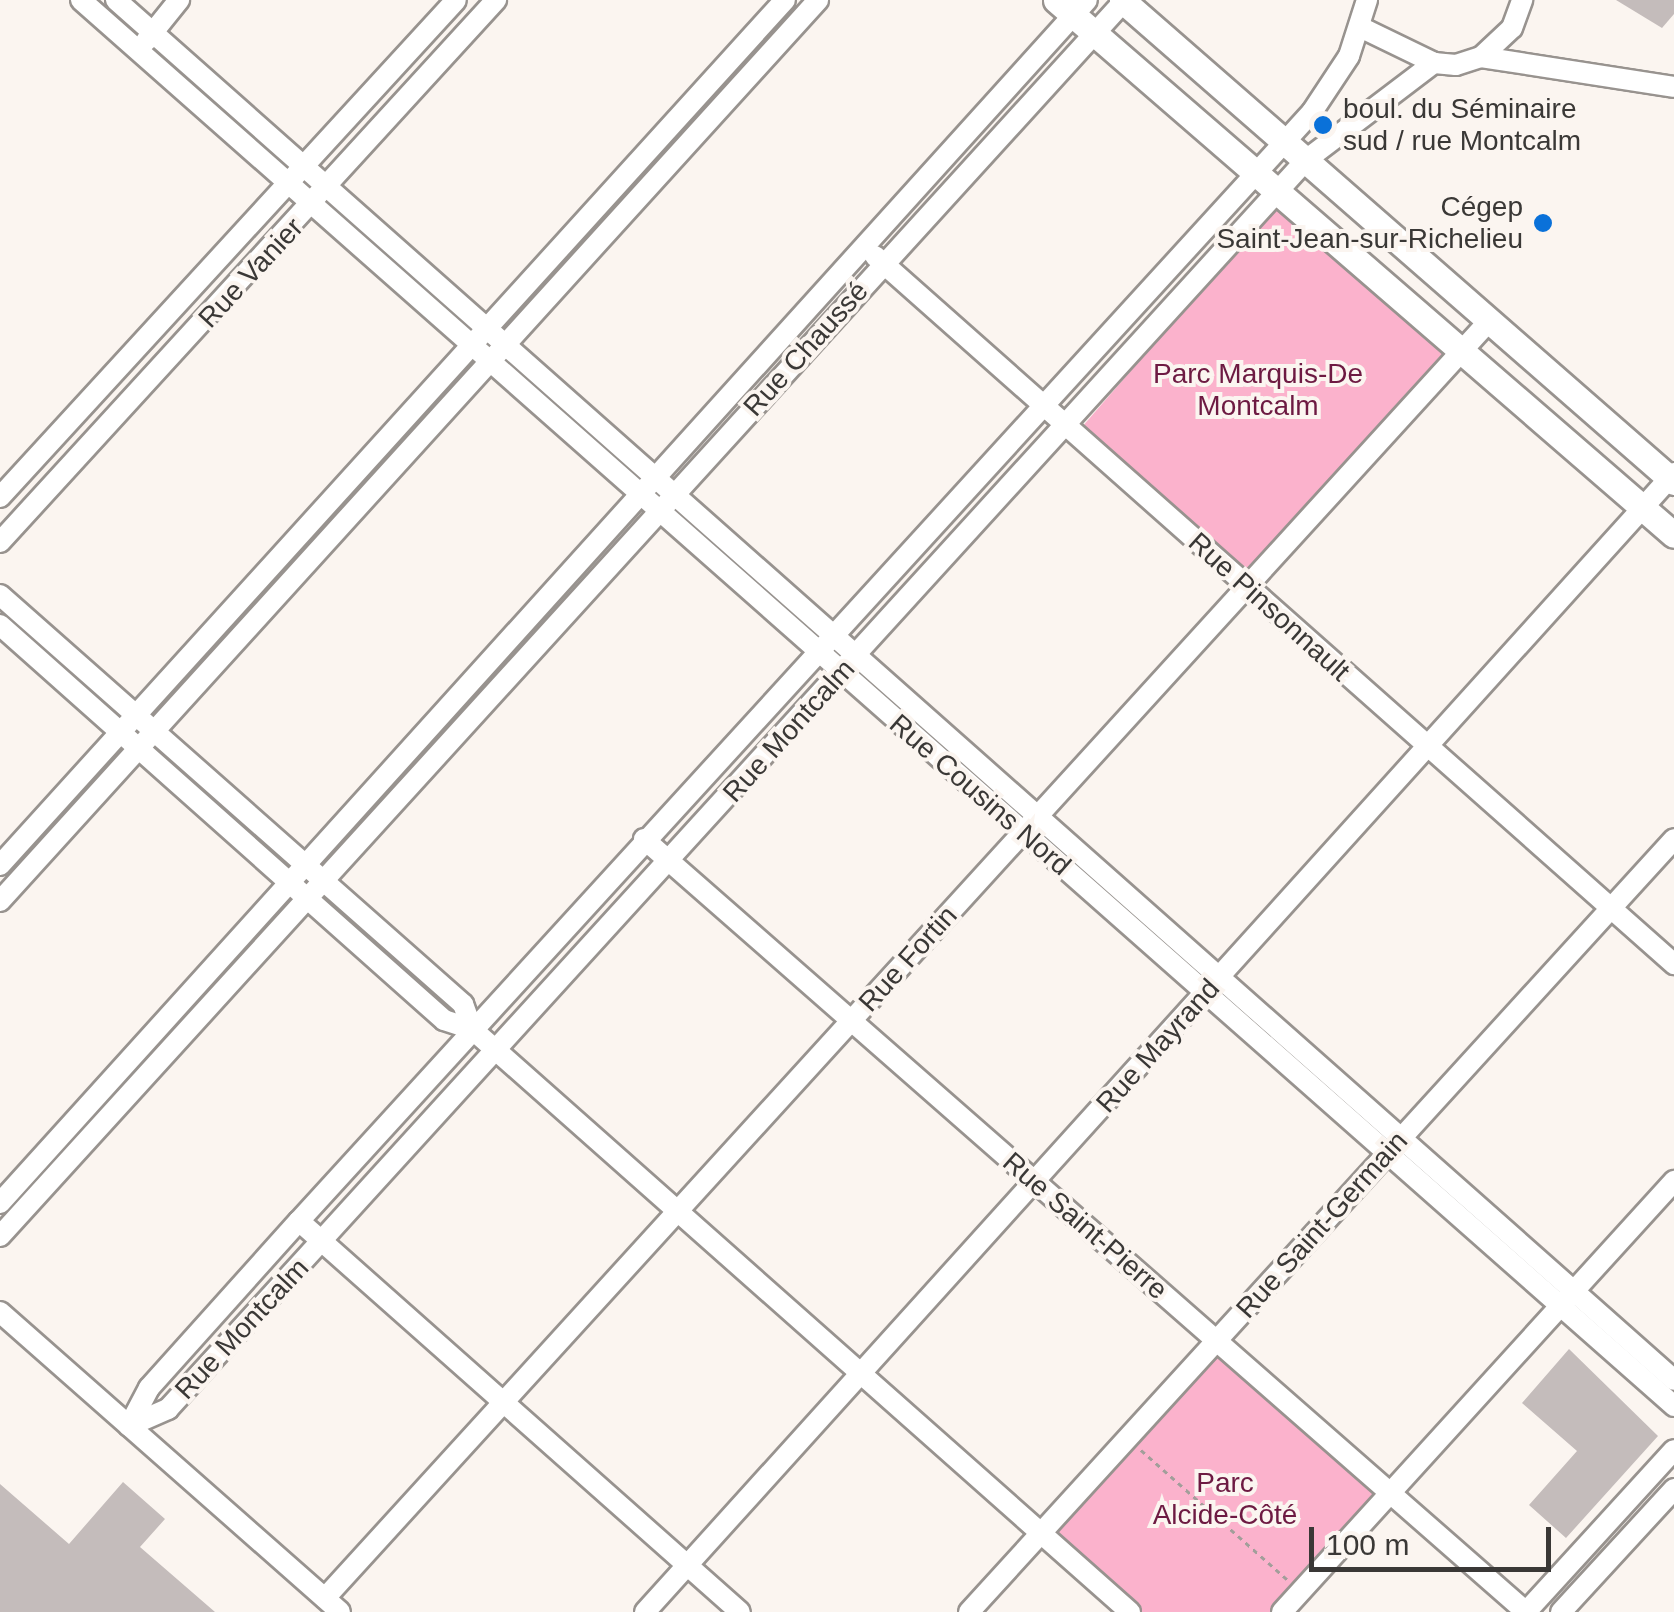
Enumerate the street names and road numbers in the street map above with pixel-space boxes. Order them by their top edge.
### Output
street label: Rue Vanier [192,211,310,335]
street label: Rue Chaussé [737,275,875,423]
street label: Rue Pinsonnault [1181,526,1357,688]
street label: Rue Montcalm [716,653,862,809]
street label: Rue Cousins Nord [883,707,1077,883]
street label: Rue Fortin [852,899,964,1019]
street label: Rue Mayrand [1089,972,1227,1120]
street label: Rue Saint-Germain [1229,1125,1415,1325]
street label: Rue Saint-Pierre [996,1145,1174,1307]
street label: Rue Montcalm [168,1252,316,1406]

